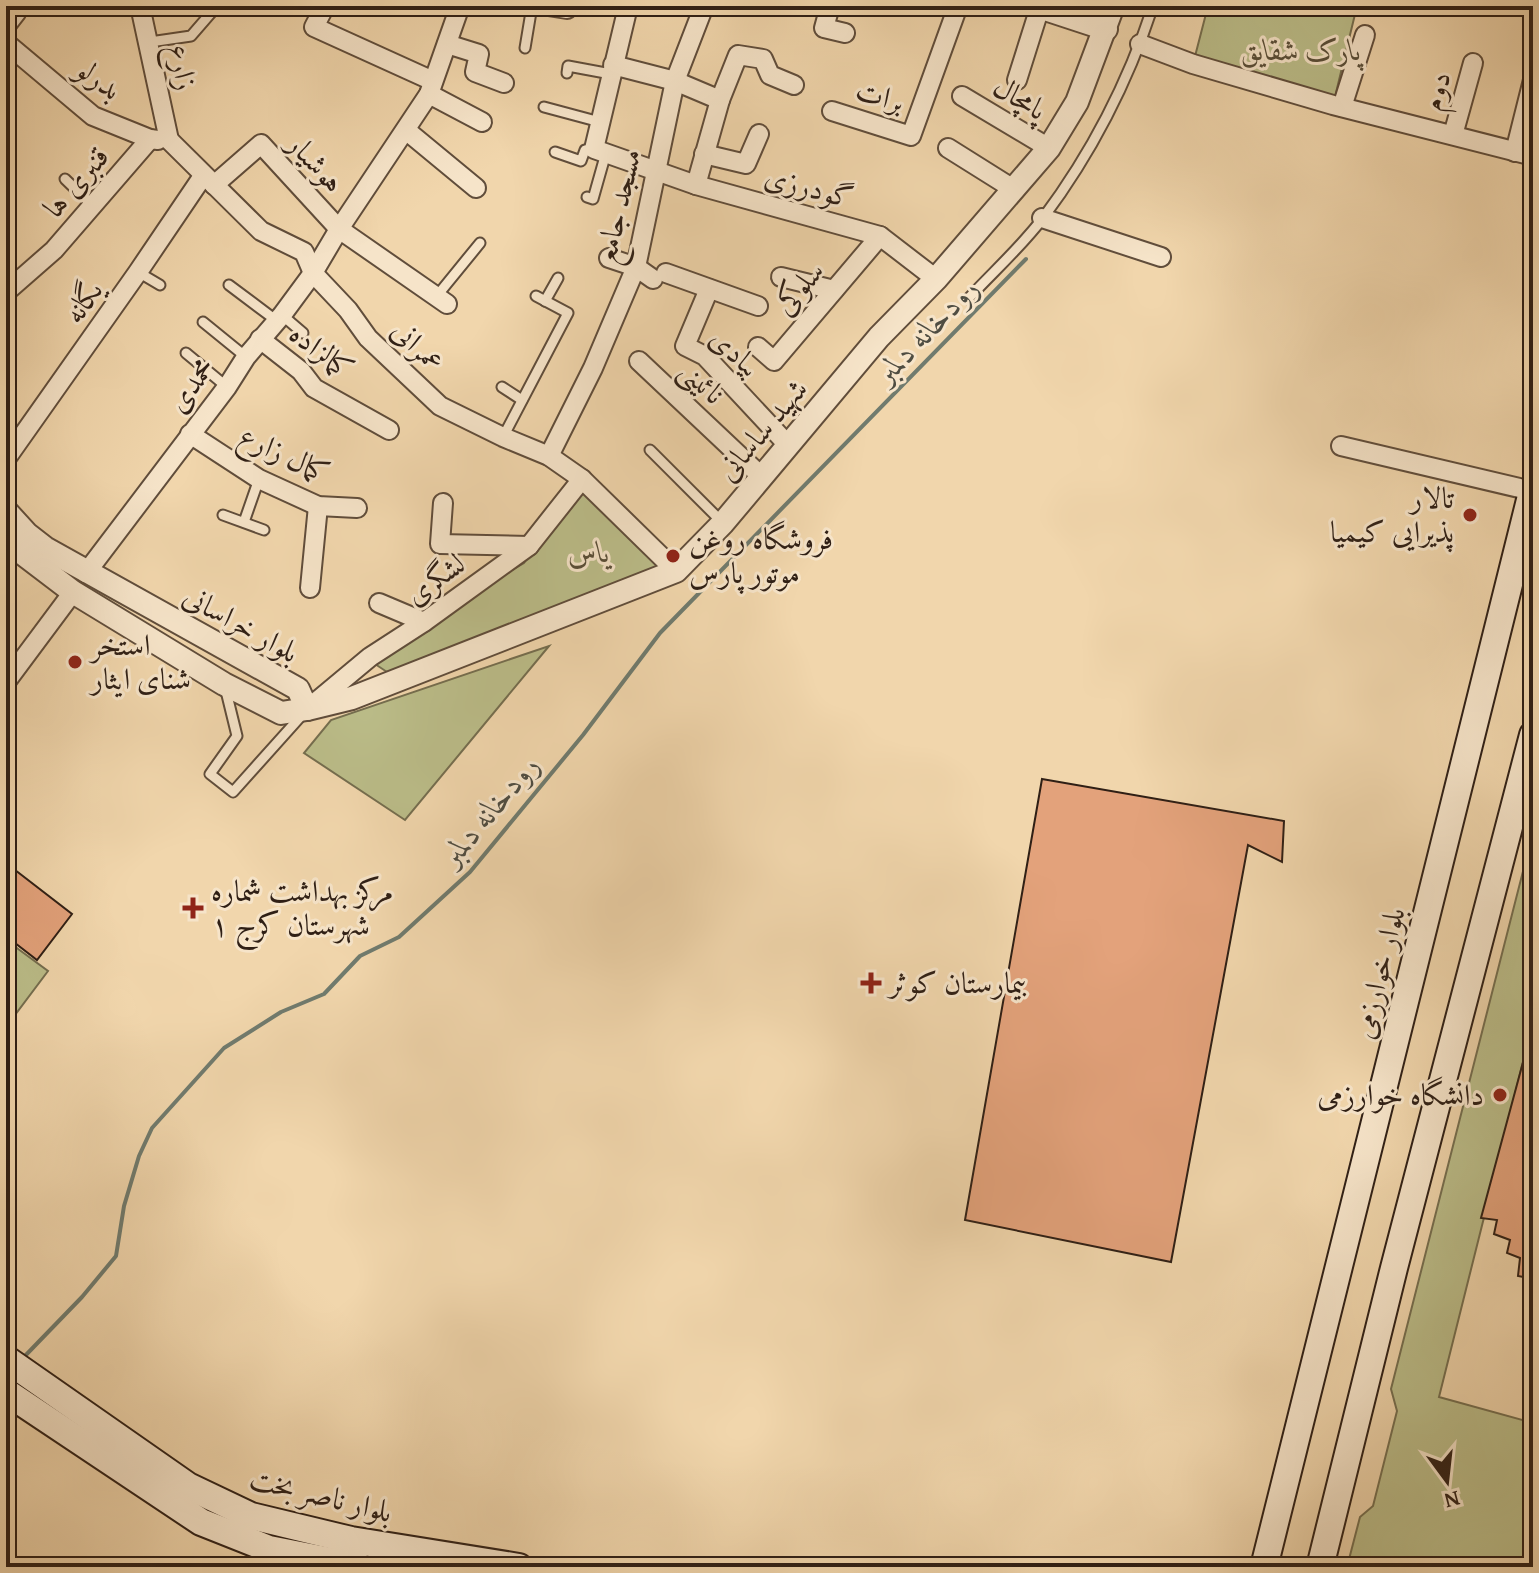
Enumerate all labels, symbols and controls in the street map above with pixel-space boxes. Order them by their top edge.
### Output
park label: پارک شقایق [1240,27,1364,71]
street label: زارع [154,40,210,95]
street label: بدرلو [65,45,132,110]
street label: پامچال [985,64,1057,131]
street label: دوم [1409,66,1466,117]
street label: برات [851,67,910,123]
street label: هوشیار [276,121,356,202]
street label: قنبری ها [32,136,119,227]
street label: مسجد جامع [582,144,657,269]
street label: گودرزی [760,153,859,219]
street label: سلوکی [762,251,834,324]
water label: رودخانه دلمبر [861,265,989,396]
street label: یگانه [51,270,114,332]
street label: عمرانی [382,309,456,382]
street label: کمالزاده [280,311,363,389]
street label: بیادی [700,316,771,386]
street label: محمدی [155,348,225,421]
street label: نائینی [669,348,736,415]
street label: شهید ساسانی [705,368,817,490]
street label: کمال زارع [230,412,337,497]
place label: تالار پذیرایی کیمیا [1330,475,1454,553]
marker: تالار پذیرایی کیمیا [1461,506,1479,524]
place label: فروشگاه روغن موتور پارس [689,516,833,594]
park label: یاس [568,529,612,573]
street label: لشگری [395,541,474,615]
marker: فروشگاه روغن موتور پارس [664,547,682,565]
street label: بلوار خراسانی [175,573,308,673]
place label: استخر شنای ایثار [88,622,191,700]
marker: استخر شنای ایثار [66,653,84,671]
water label: رودخانه دلمبر [426,743,550,878]
place label: مرکز بهداشت شماره ۱ شهرستان کرج [211,868,393,951]
marker: مرکز بهداشت شماره ۱ شهرستان کرج [182,897,204,919]
street label: بلوار خوارزمی [1340,902,1416,1043]
place label: بیمارستان کوثر [886,960,1027,1004]
marker: بیمارستان کوثر [860,972,882,994]
place label: دانشگاه خوارزمی [1317,1072,1484,1116]
marker: دانشگاه خوارزمی [1491,1086,1509,1104]
north arrow [1407,1441,1487,1521]
street label: بلوار ناصر بخت [245,1455,397,1533]
text: N [1441,1483,1463,1518]

